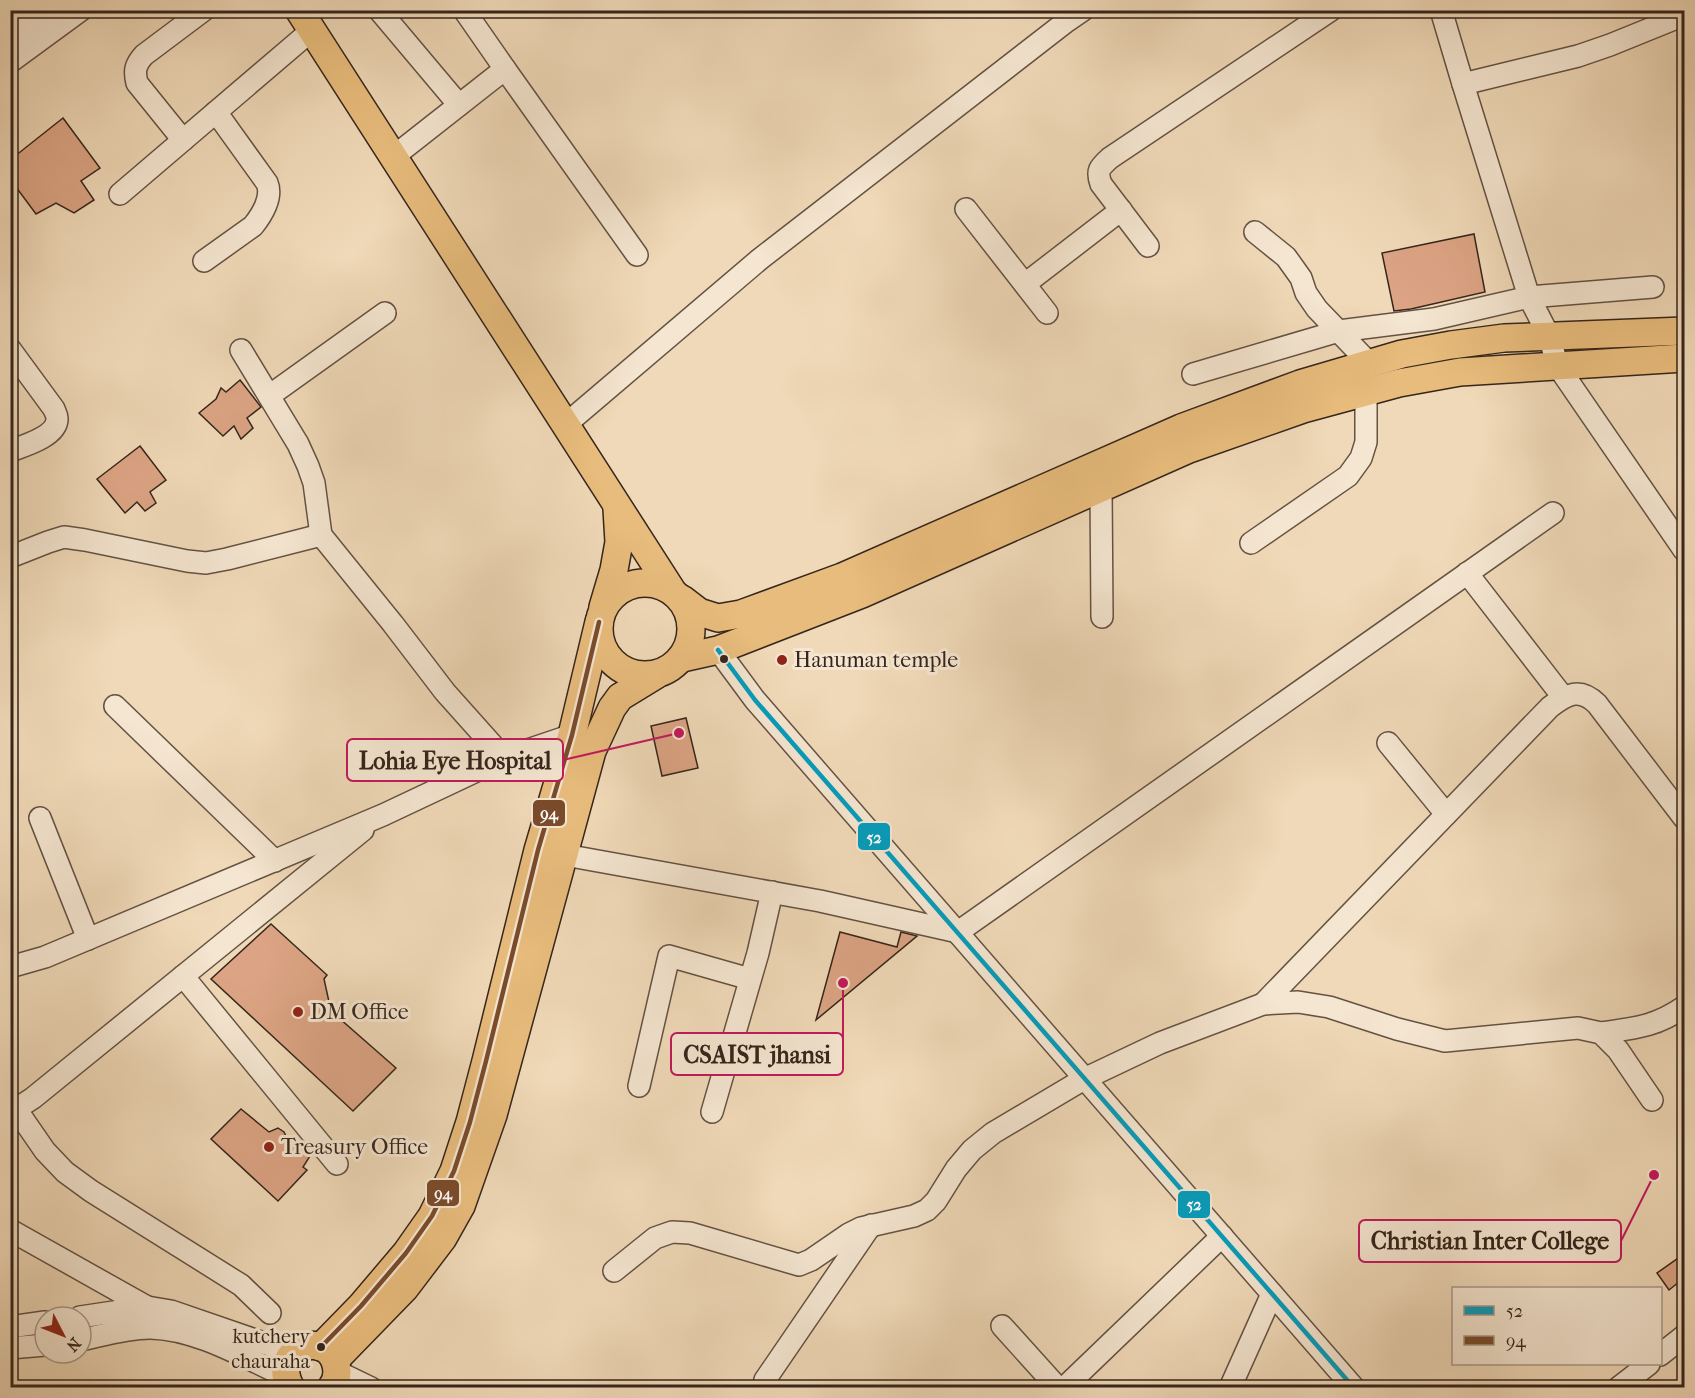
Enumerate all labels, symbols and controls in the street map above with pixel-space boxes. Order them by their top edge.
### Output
place label: Hanuman temple [794,647,958,673]
unlabelled marker [718,653,730,665]
marker: Hanuman temple [775,653,789,667]
callout: Lohia Eye Hospital [347,739,563,781]
text: Lohia Eye Hospital [359,747,552,775]
line badge: 94 [532,799,566,827]
text: 94 [539,804,559,824]
line badge: 52 [857,822,891,851]
text: 52 [866,828,882,847]
place label: DM Office [310,999,409,1025]
marker: DM Office [291,1005,305,1019]
callout: CSAIST jhansi [671,1033,843,1075]
text: CSAIST jhansi [683,1041,832,1069]
place label: Treasury Office [281,1134,428,1160]
marker: Treasury Office [262,1140,276,1154]
line badge: 94 [426,1179,460,1207]
text: 94 [433,1184,453,1204]
line badge: 52 [1177,1190,1211,1219]
text: 52 [1186,1195,1202,1214]
callout: Christian Inter College [1359,1220,1621,1262]
text: Christian Inter College [1371,1227,1609,1255]
legend [1452,1287,1662,1365]
text: 52 [1506,1301,1523,1322]
north arrow [33,1305,93,1365]
place label: kutchery chauraha [231,1325,311,1373]
text: 94 [1506,1331,1526,1352]
text: N [62,1334,85,1356]
marker: kutchery chauraha [315,1341,327,1353]

